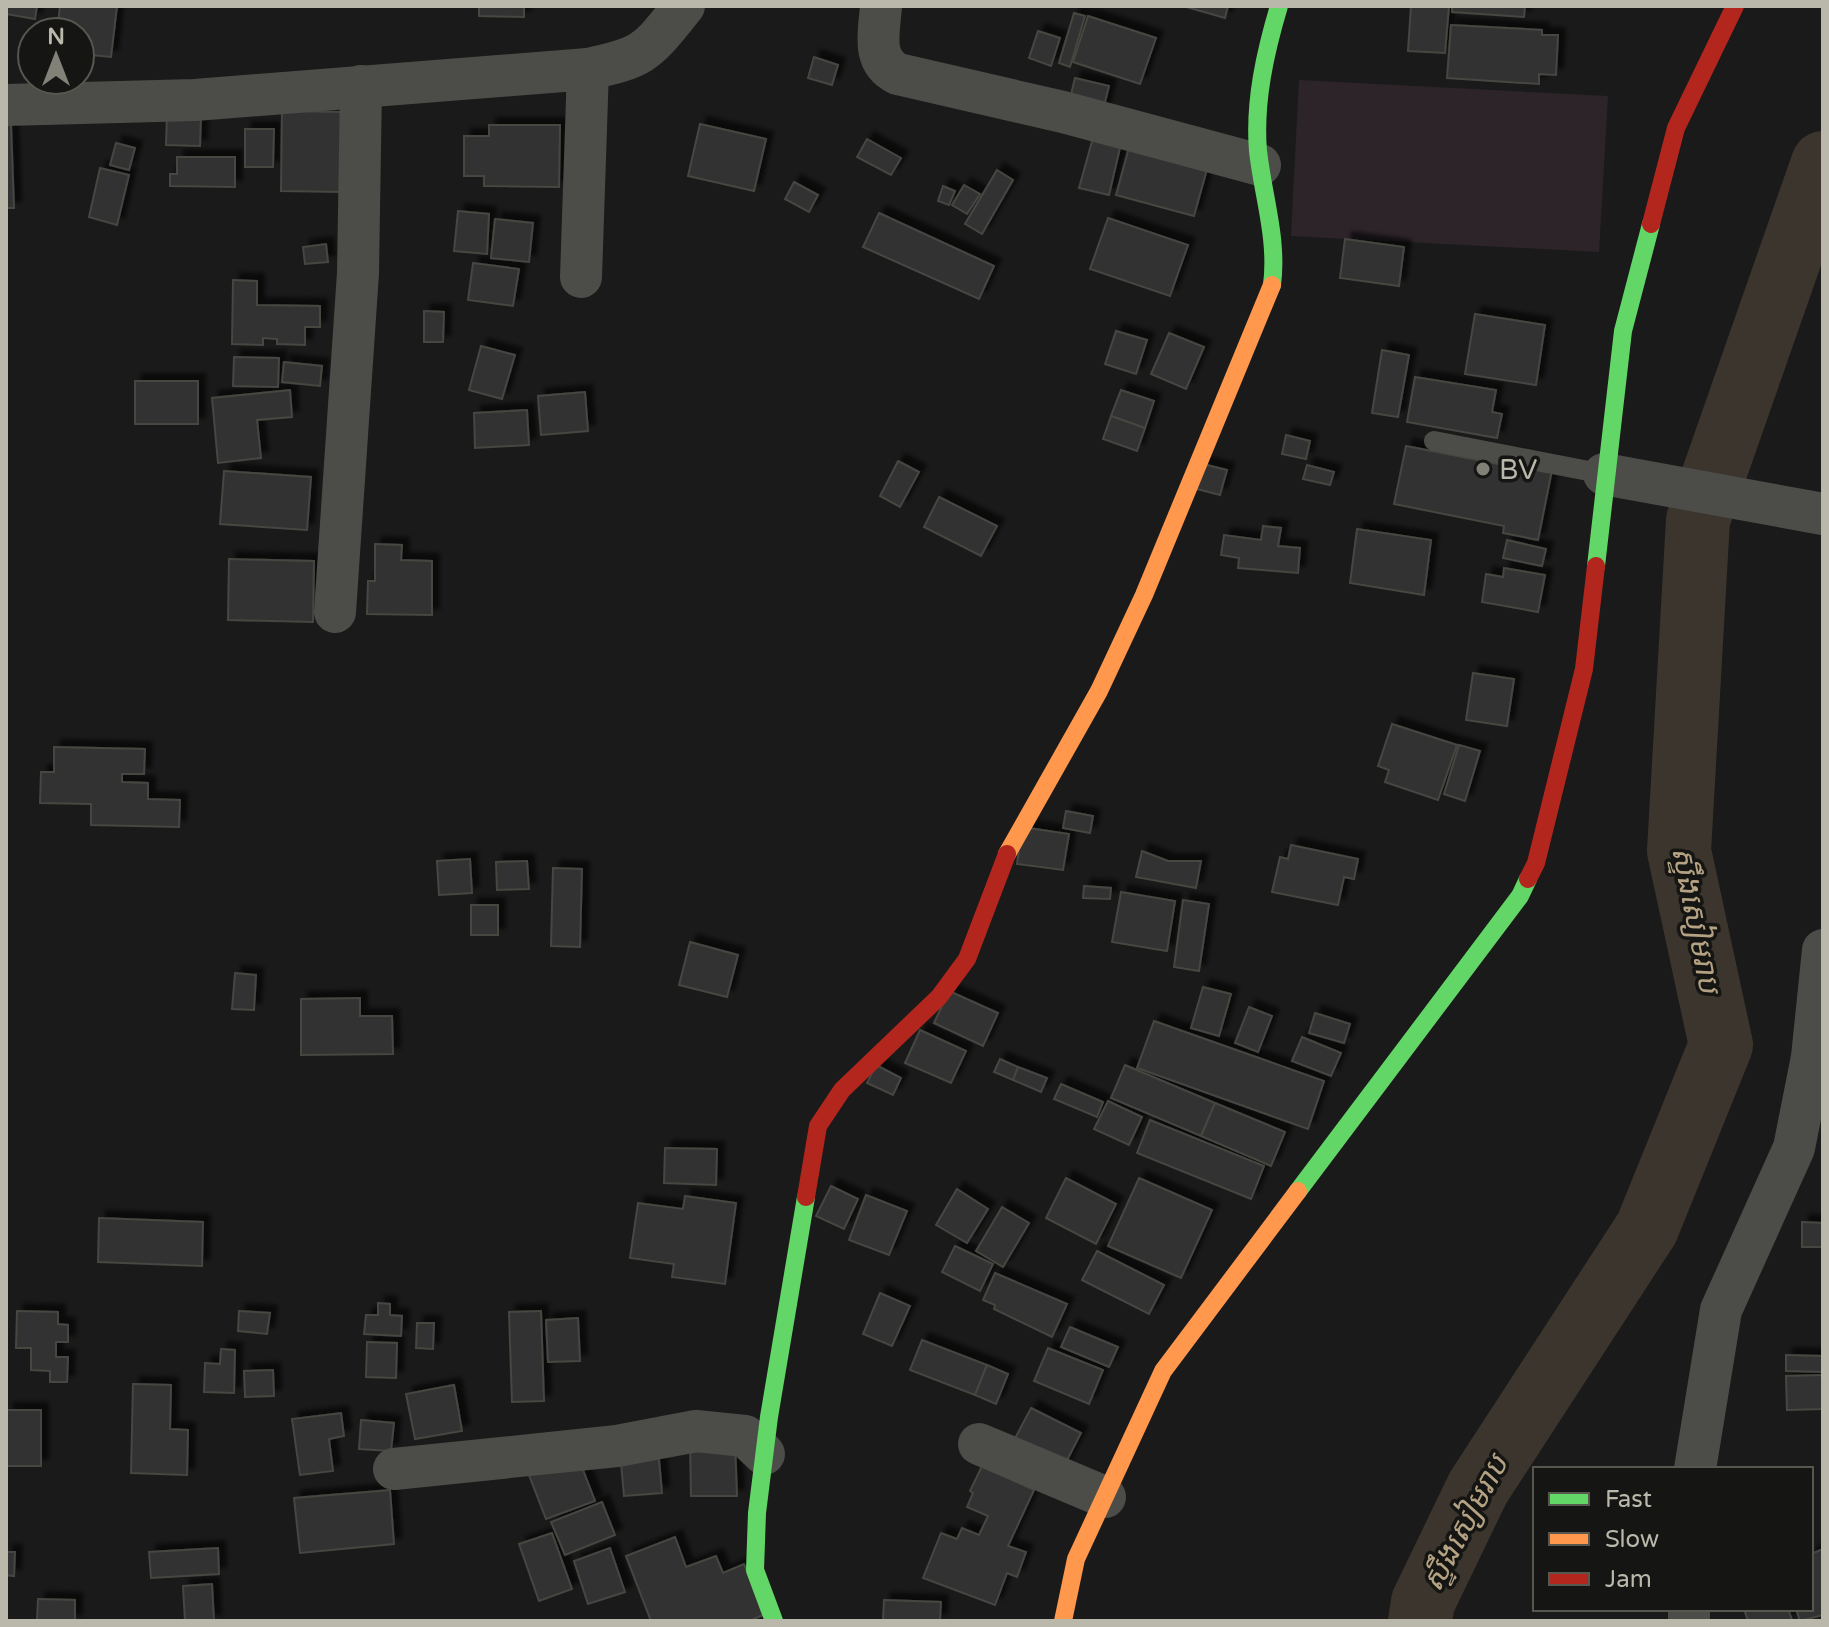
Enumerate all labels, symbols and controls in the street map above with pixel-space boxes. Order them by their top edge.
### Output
north arrow [16,16,96,96]
text: N [47,24,65,50]
place label: BV [1499,453,1538,487]
marker: BV [1474,460,1492,478]
water label: ស្ទឹងសៀមរាប [1663,843,1730,999]
water label: ស្ទឹងសៀមរាប [1412,1445,1518,1598]
legend [1533,1467,1813,1611]
text: Fast [1605,1485,1652,1514]
text: Slow [1605,1525,1659,1554]
text: Jam [1605,1565,1652,1594]

